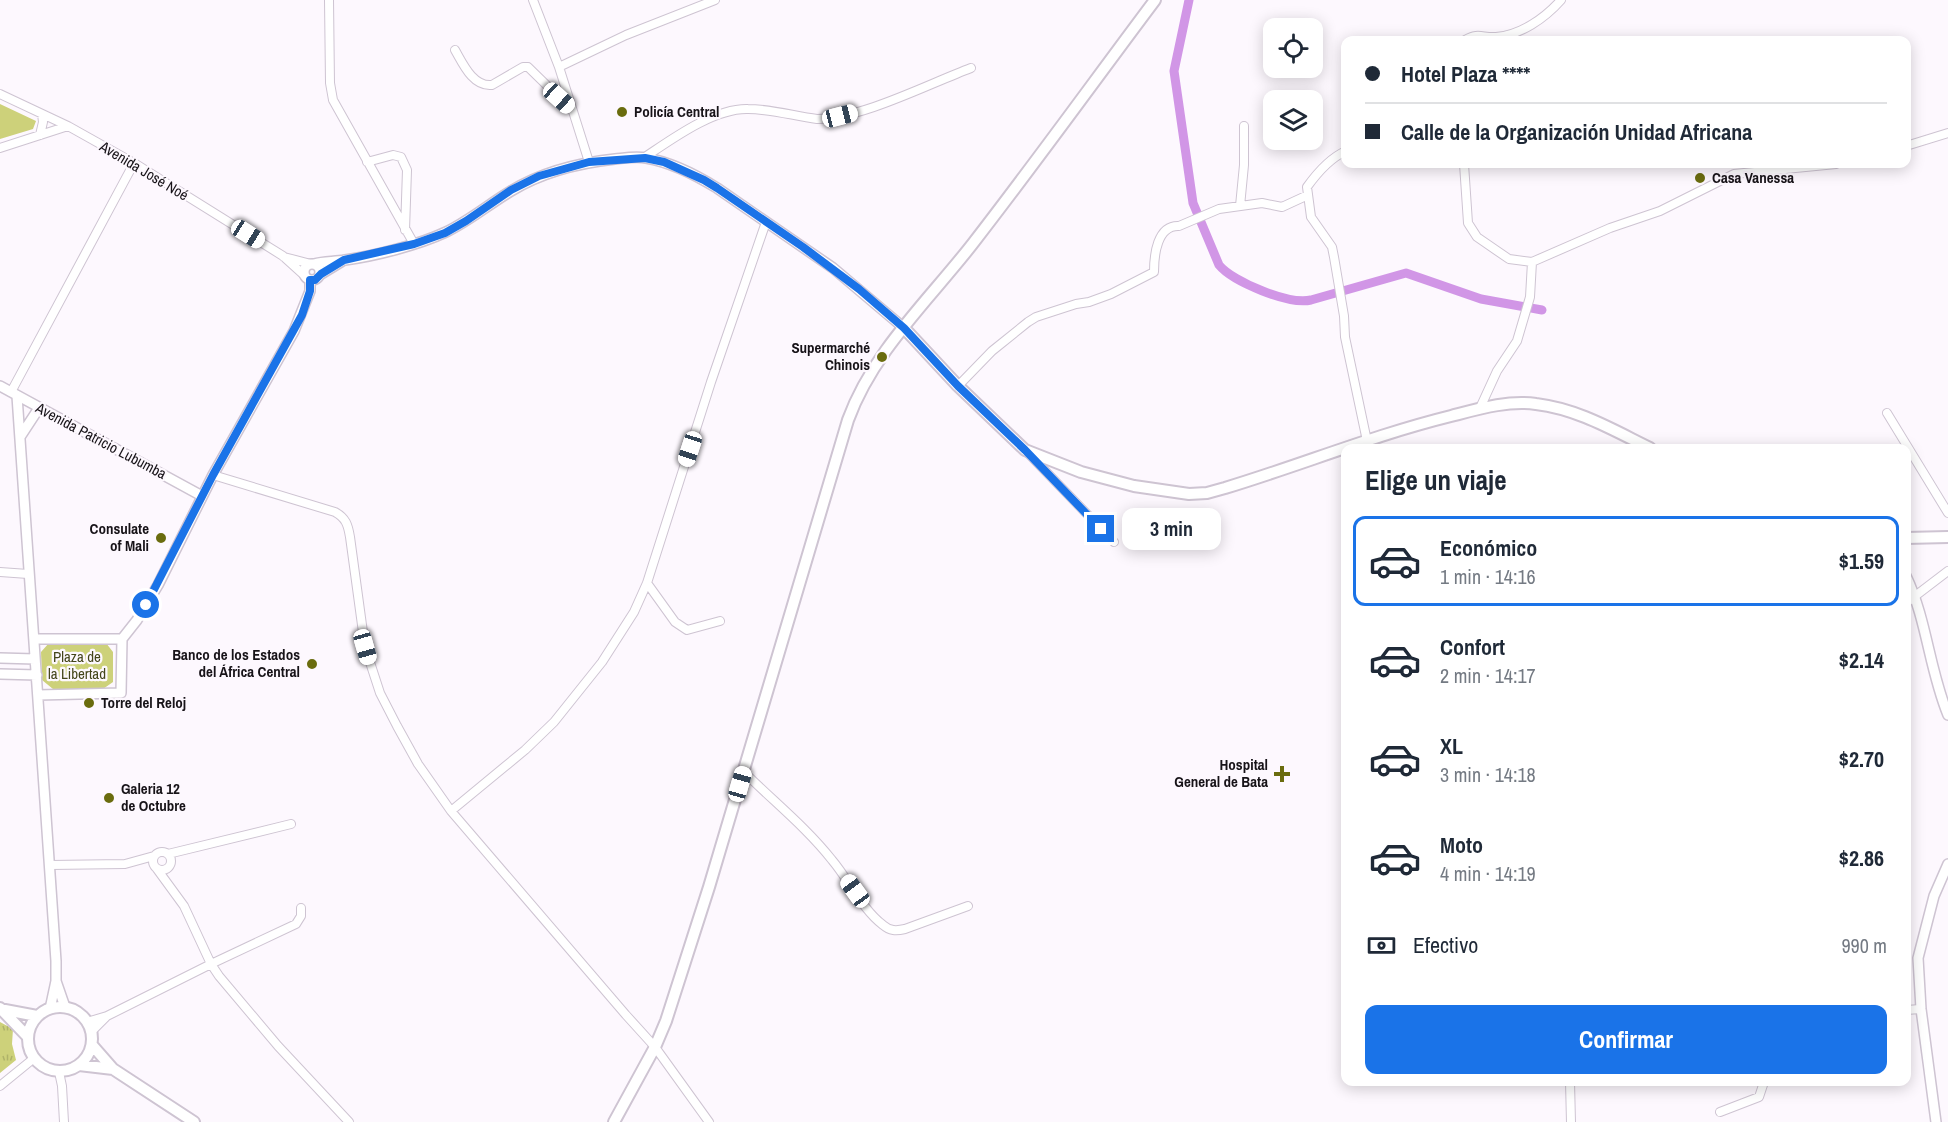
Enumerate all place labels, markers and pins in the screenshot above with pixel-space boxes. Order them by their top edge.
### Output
place label: Policía Central [634,101,719,122]
marker: Policía Central [615,105,629,119]
place label: Casa Vanessa [1712,167,1794,188]
marker: Casa Vanessa [1693,171,1707,185]
place label: Supermarché Chinois [791,337,870,375]
marker: Supermarché Chinois [875,350,889,364]
place label: Consulate of Mali [90,518,149,556]
marker: Consulate of Mali [154,531,168,545]
place label: Banco de los Estados del África Central [172,644,300,682]
marker: Banco de los Estados del África Central [305,657,319,671]
place label: Torre del Reloj [101,692,186,713]
marker: Torre del Reloj [82,696,96,710]
place label: Hospital General de Bata [1174,754,1268,792]
marker: Hospital General de Bata [1273,765,1291,783]
place label: Galeria 12 de Octubre [121,778,186,816]
marker: Galeria 12 de Octubre [102,791,116,805]

